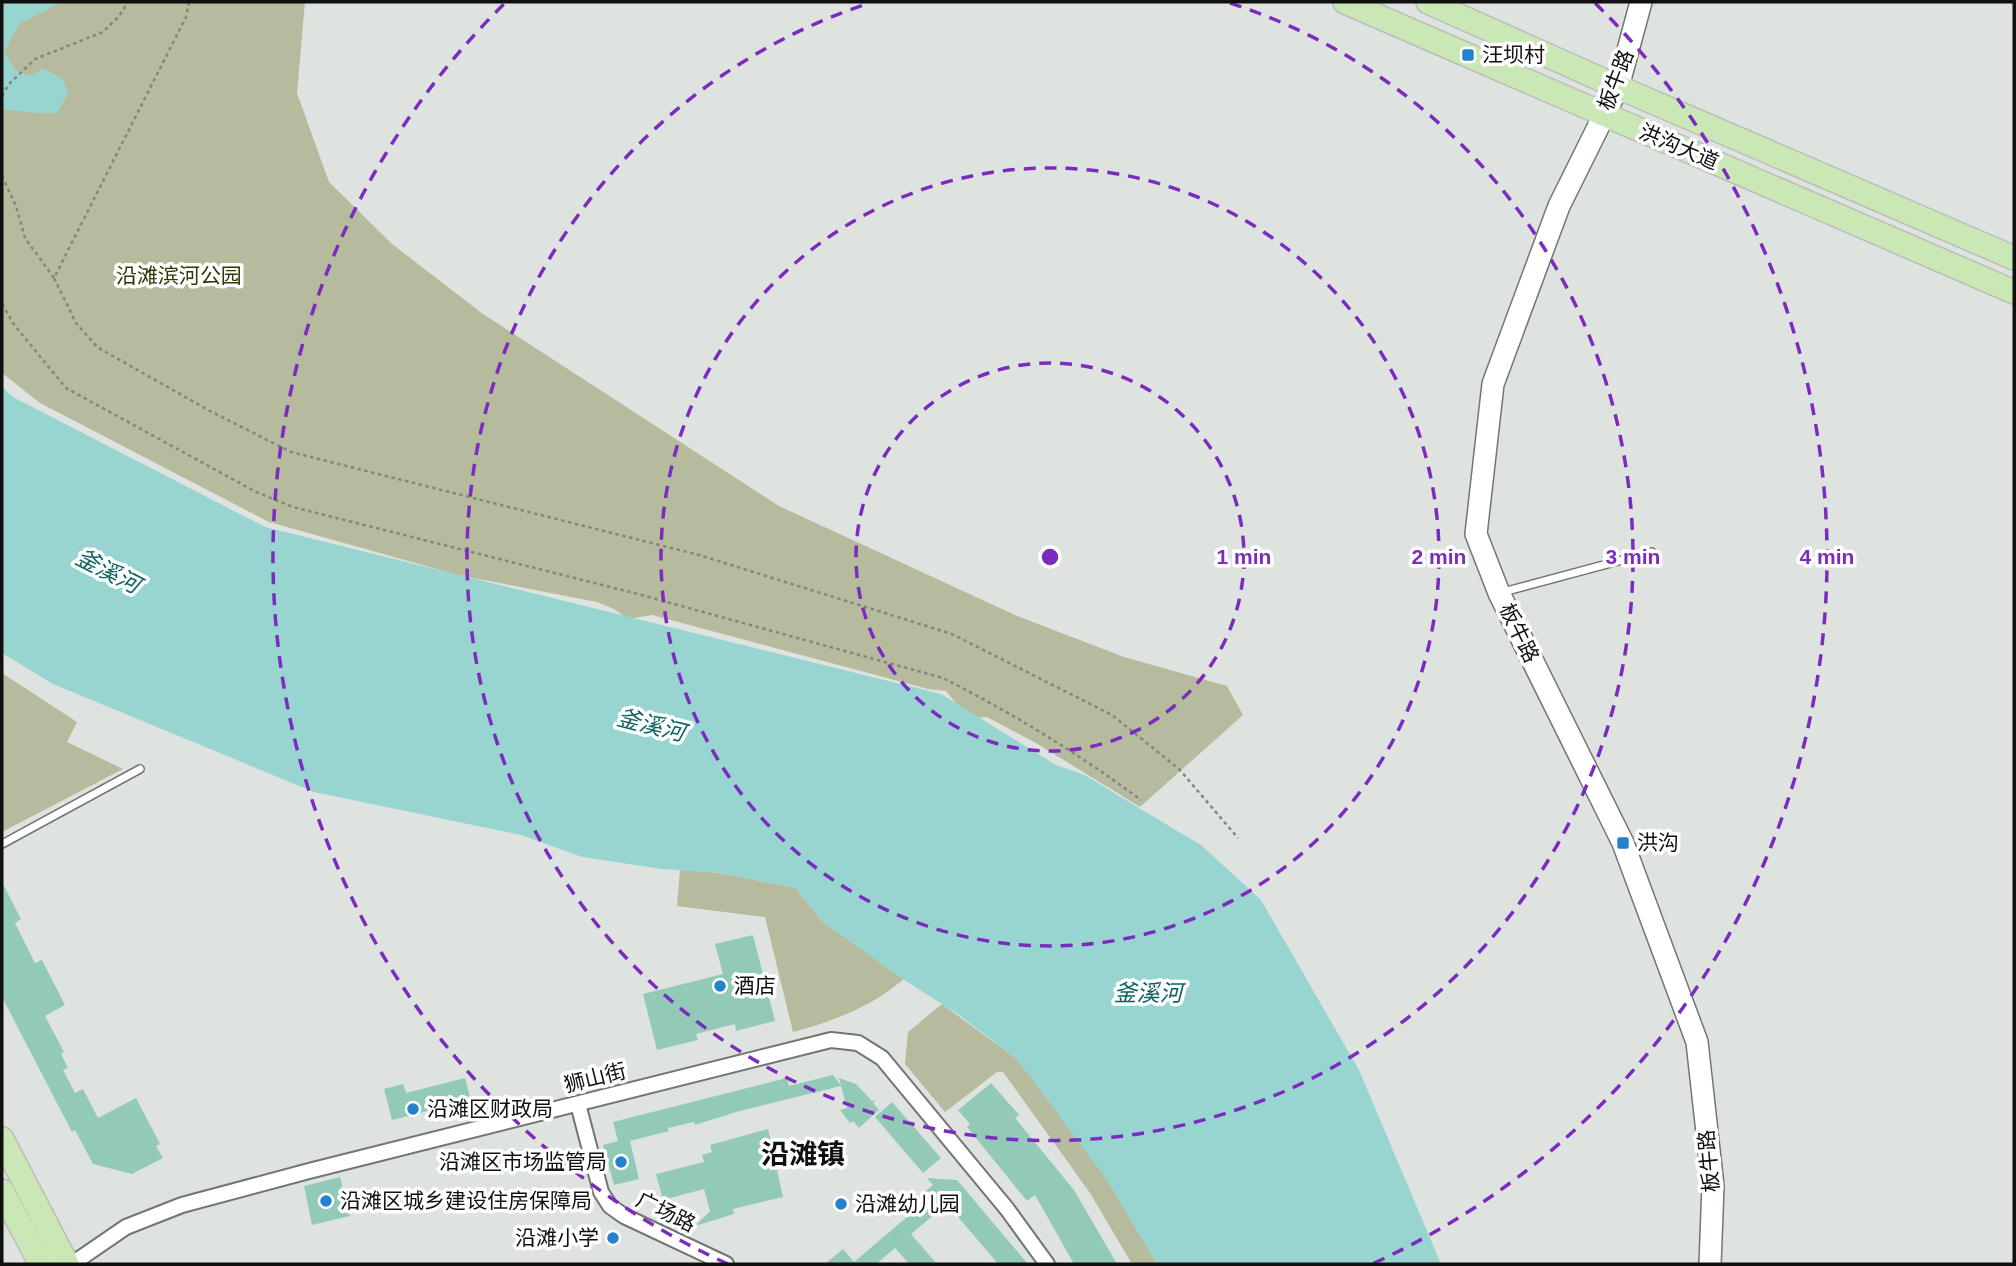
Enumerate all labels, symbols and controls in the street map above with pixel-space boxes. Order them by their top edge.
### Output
place label: 汪坝村 [1482,43,1545,66]
street label: 板牛路 [1594,46,1638,113]
marker: 汪坝村 [1460,47,1476,63]
street label: 洪沟大道 [1636,120,1722,174]
park label: 沿滩滨河公园 [116,264,242,287]
water label: 釜溪河 [71,544,148,600]
centre of rings [1038,545,1062,569]
text: 1 min [1217,545,1271,568]
text: 2 min [1412,545,1466,568]
text: 3 min [1606,545,1660,568]
text: 4 min [1800,545,1854,568]
street label: 板牛路 [1495,599,1544,666]
water label: 釜溪河 [614,704,692,747]
place label: 洪沟 [1637,831,1679,854]
marker: 洪沟 [1615,835,1631,851]
place label: 酒店 [734,974,776,997]
marker: 酒店 [712,978,728,994]
water label: 釜溪河 [1114,980,1187,1006]
street label: 狮山街 [562,1059,628,1096]
place label: 沿滩区财政局 [427,1097,553,1120]
marker: 沿滩区财政局 [405,1101,421,1117]
street label: 板牛路 [1694,1129,1723,1193]
district label: 沿滩镇 [761,1139,845,1170]
place label: 沿滩区市场监管局 [439,1150,607,1173]
marker: 沿滩区市场监管局 [613,1154,629,1170]
street label: 广场路 [633,1187,700,1236]
place label: 沿滩区城乡建设住房保障局 [340,1189,592,1212]
place label: 沿滩幼儿园 [855,1192,960,1215]
marker: 沿滩区城乡建设住房保障局 [318,1193,334,1209]
marker: 沿滩幼儿园 [833,1196,849,1212]
place label: 沿滩小学 [515,1226,599,1249]
marker: 沿滩小学 [605,1230,621,1246]

